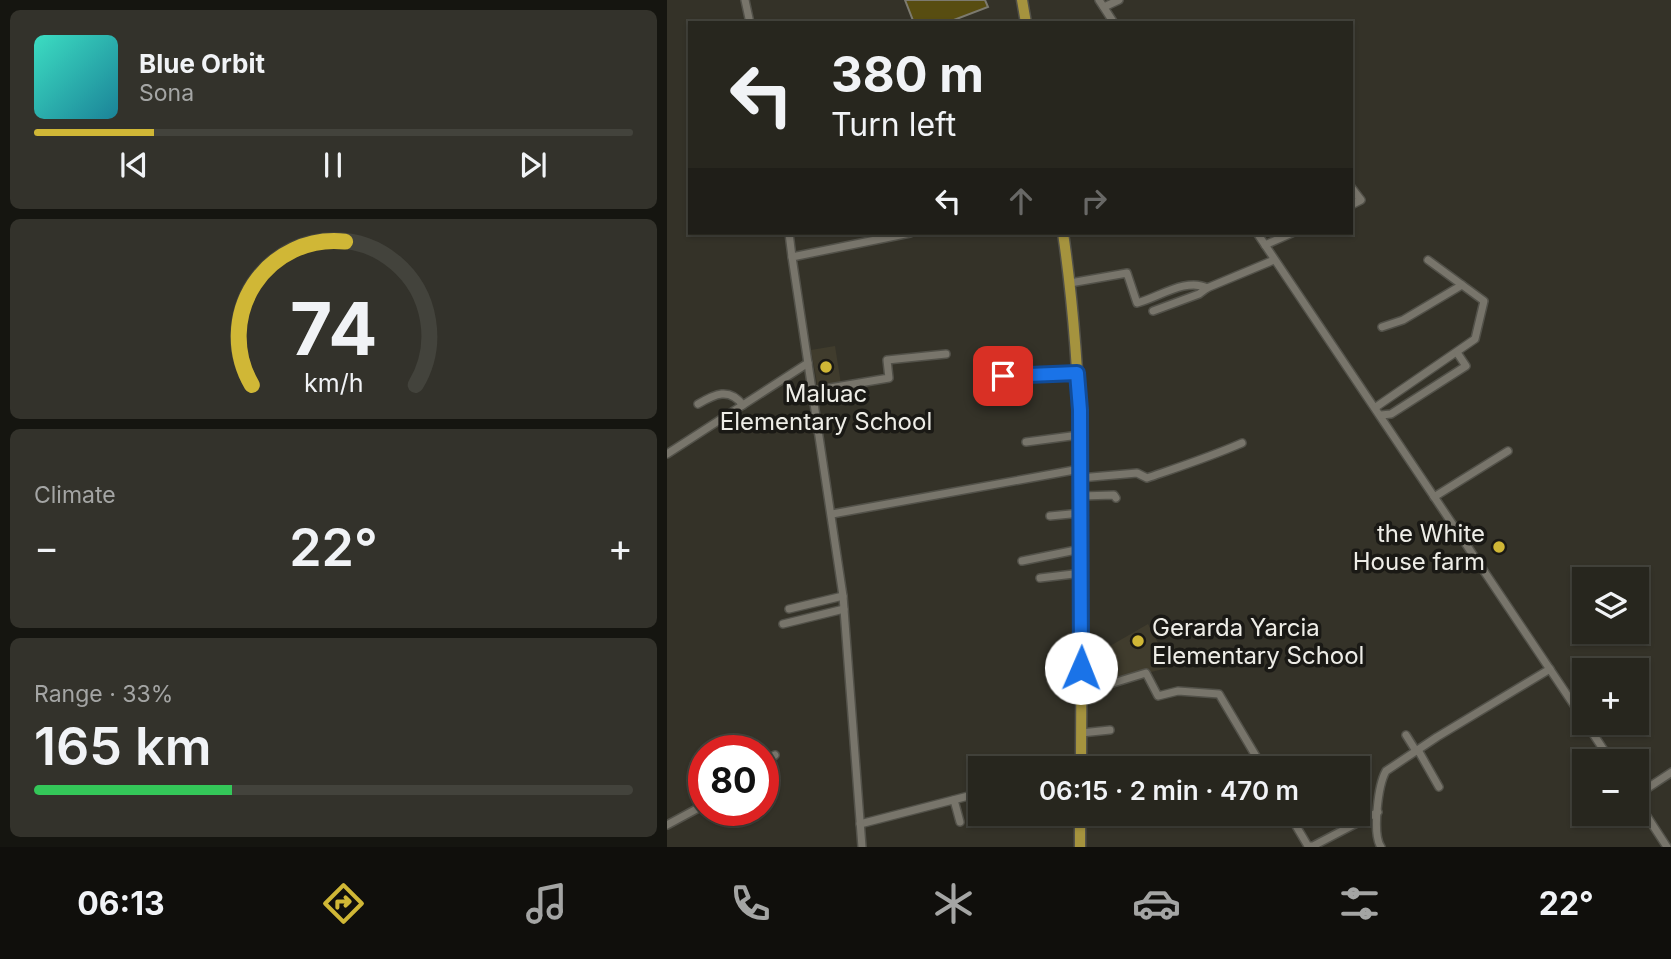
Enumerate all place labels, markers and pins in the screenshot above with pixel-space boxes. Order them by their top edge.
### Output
pin [973,346,1033,406]
marker: Maluac Elementary School [818,359,834,375]
place label: Maluac Elementary School [720,379,932,436]
place label: the White House farm [1353,519,1485,576]
marker: the White House farm [1491,539,1507,555]
place label: Gerarda Yarcia Elementary School [1152,613,1364,670]
marker: Gerarda Yarcia Elementary School [1130,633,1146,649]

